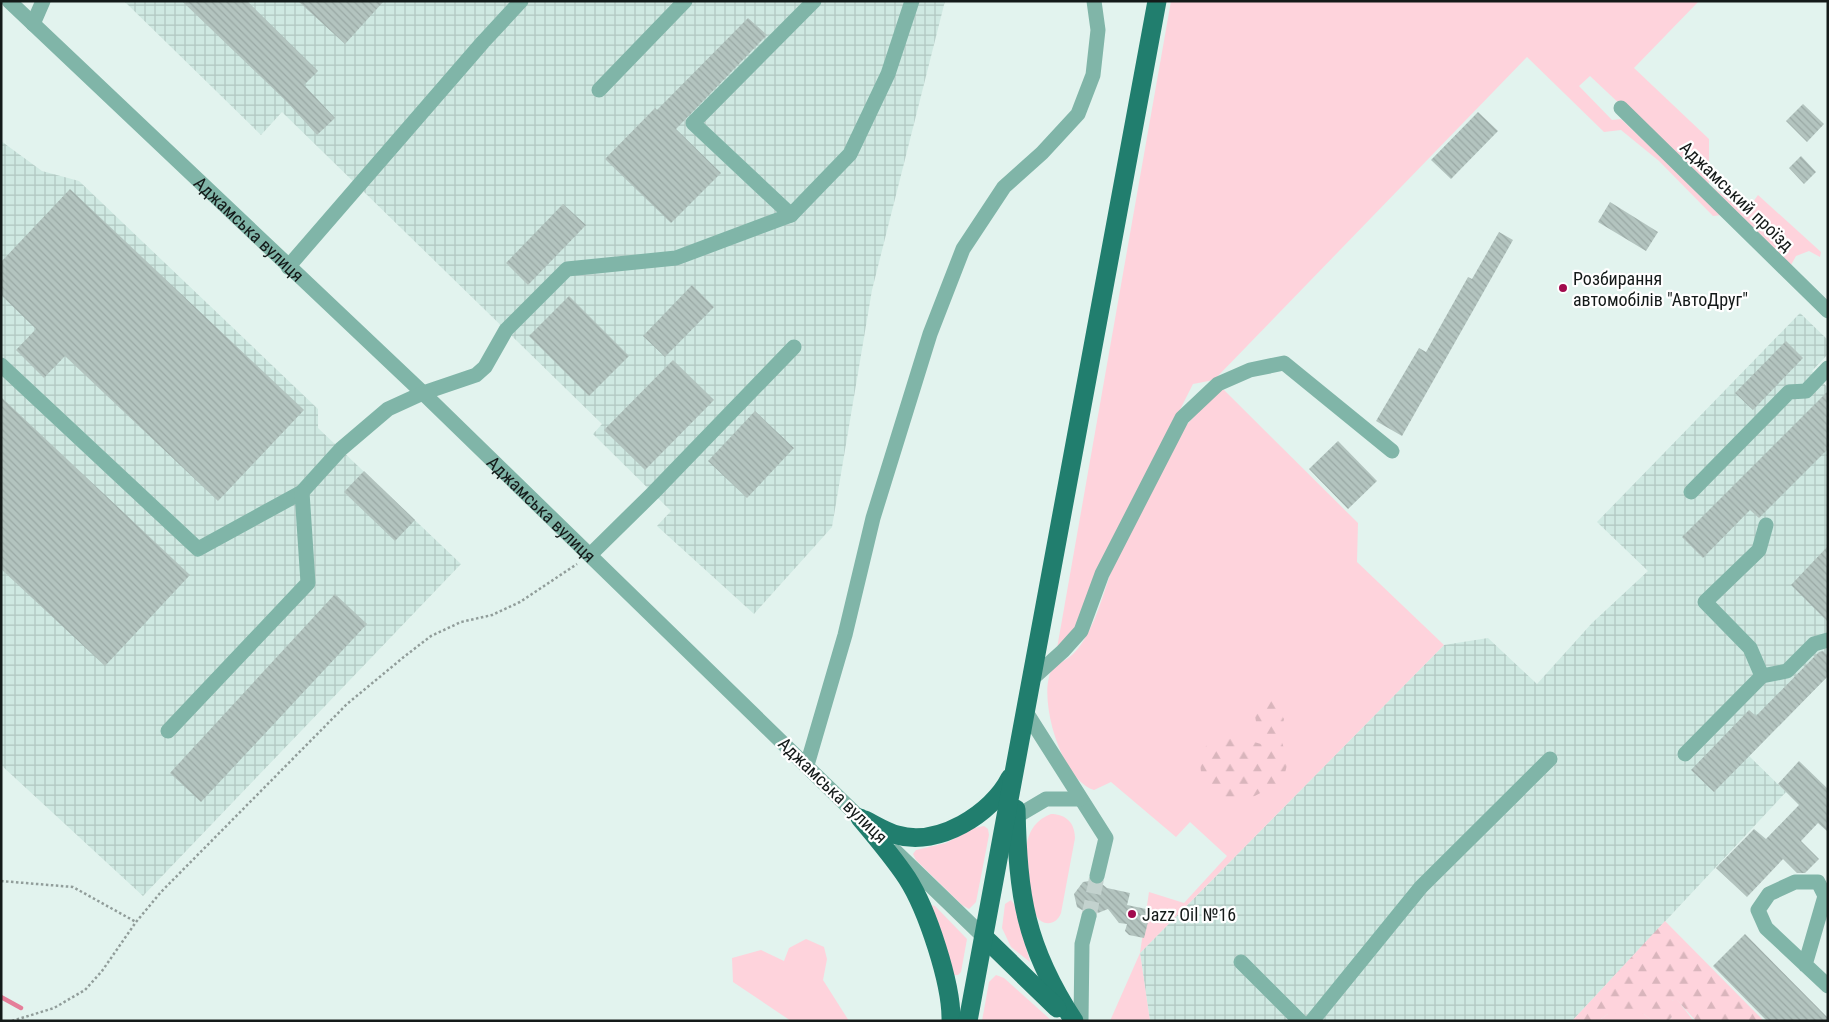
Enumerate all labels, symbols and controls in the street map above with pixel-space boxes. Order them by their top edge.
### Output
street label: Аджамський проїзд [1676,137,1798,256]
street label: Аджамська вулиця [190,172,309,285]
place label: Розбирання автомобілів "АвтоДруг" [1573,268,1748,310]
marker: Розбирання автомобілів "АвтоДруг" [1557,282,1569,294]
street label: Аджамська вулиця [483,451,601,566]
street label: Аджамська вулиця [774,733,892,847]
place label: Jazz Oil №16 [1142,904,1236,925]
marker: Jazz Oil №16 [1126,908,1138,920]

